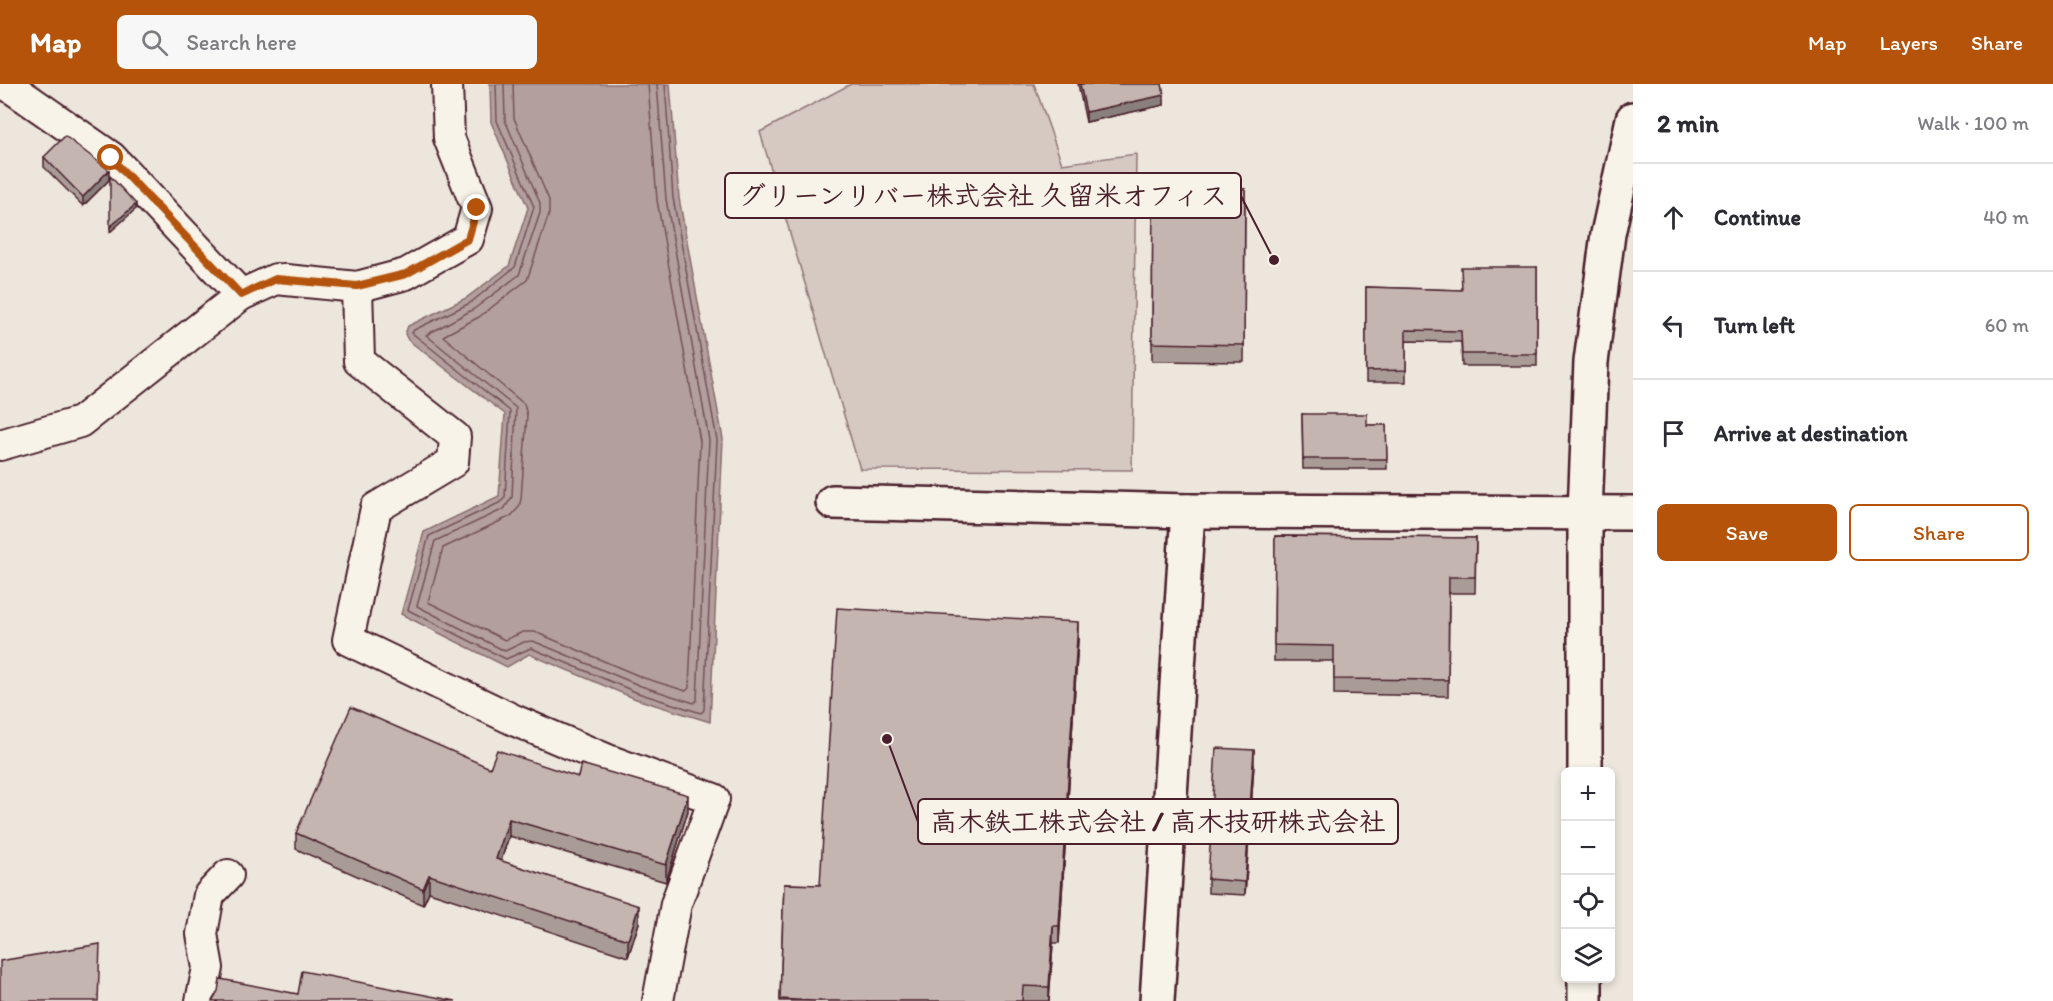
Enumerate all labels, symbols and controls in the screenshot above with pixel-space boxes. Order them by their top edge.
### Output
search box [117,15,537,69]
text: Map [30,25,81,59]
icon: search [138,26,171,59]
text: Search here [186,29,297,56]
text: Map [1808,30,1847,55]
text: Layers [1880,30,1938,55]
text: Share [1971,30,2023,55]
text: 2 min [1657,107,1719,139]
text: Walk · 100 m [1917,111,2029,135]
route start [97,144,123,170]
callout: グリーンリバー株式会社 久留米オフィス [725,173,1241,218]
text: グリーンリバー株式会社 久留米オフィス [739,179,1227,212]
route end [463,194,489,220]
icon: ahead [1657,201,1690,234]
text: Continue [1714,204,1801,231]
text: 40 m [1983,205,2029,229]
icon: left [1657,309,1690,342]
text: Turn left [1714,312,1795,339]
text: 60 m [1985,313,2029,337]
icon: arrive [1657,417,1690,450]
text: Arrive at destination [1714,420,1908,447]
button: Save [1657,504,1837,561]
button: Share [1849,504,2029,561]
map controls [1561,767,1615,983]
button: + [1561,767,1615,821]
callout: 高木鉄工株式会社 / 高木技研株式会社 [918,799,1398,844]
text: 高木鉄工株式会社 / 高木技研株式会社 [930,805,1386,838]
button: − [1561,821,1615,875]
button: locate [1561,875,1615,929]
button: layers [1561,929,1615,983]

